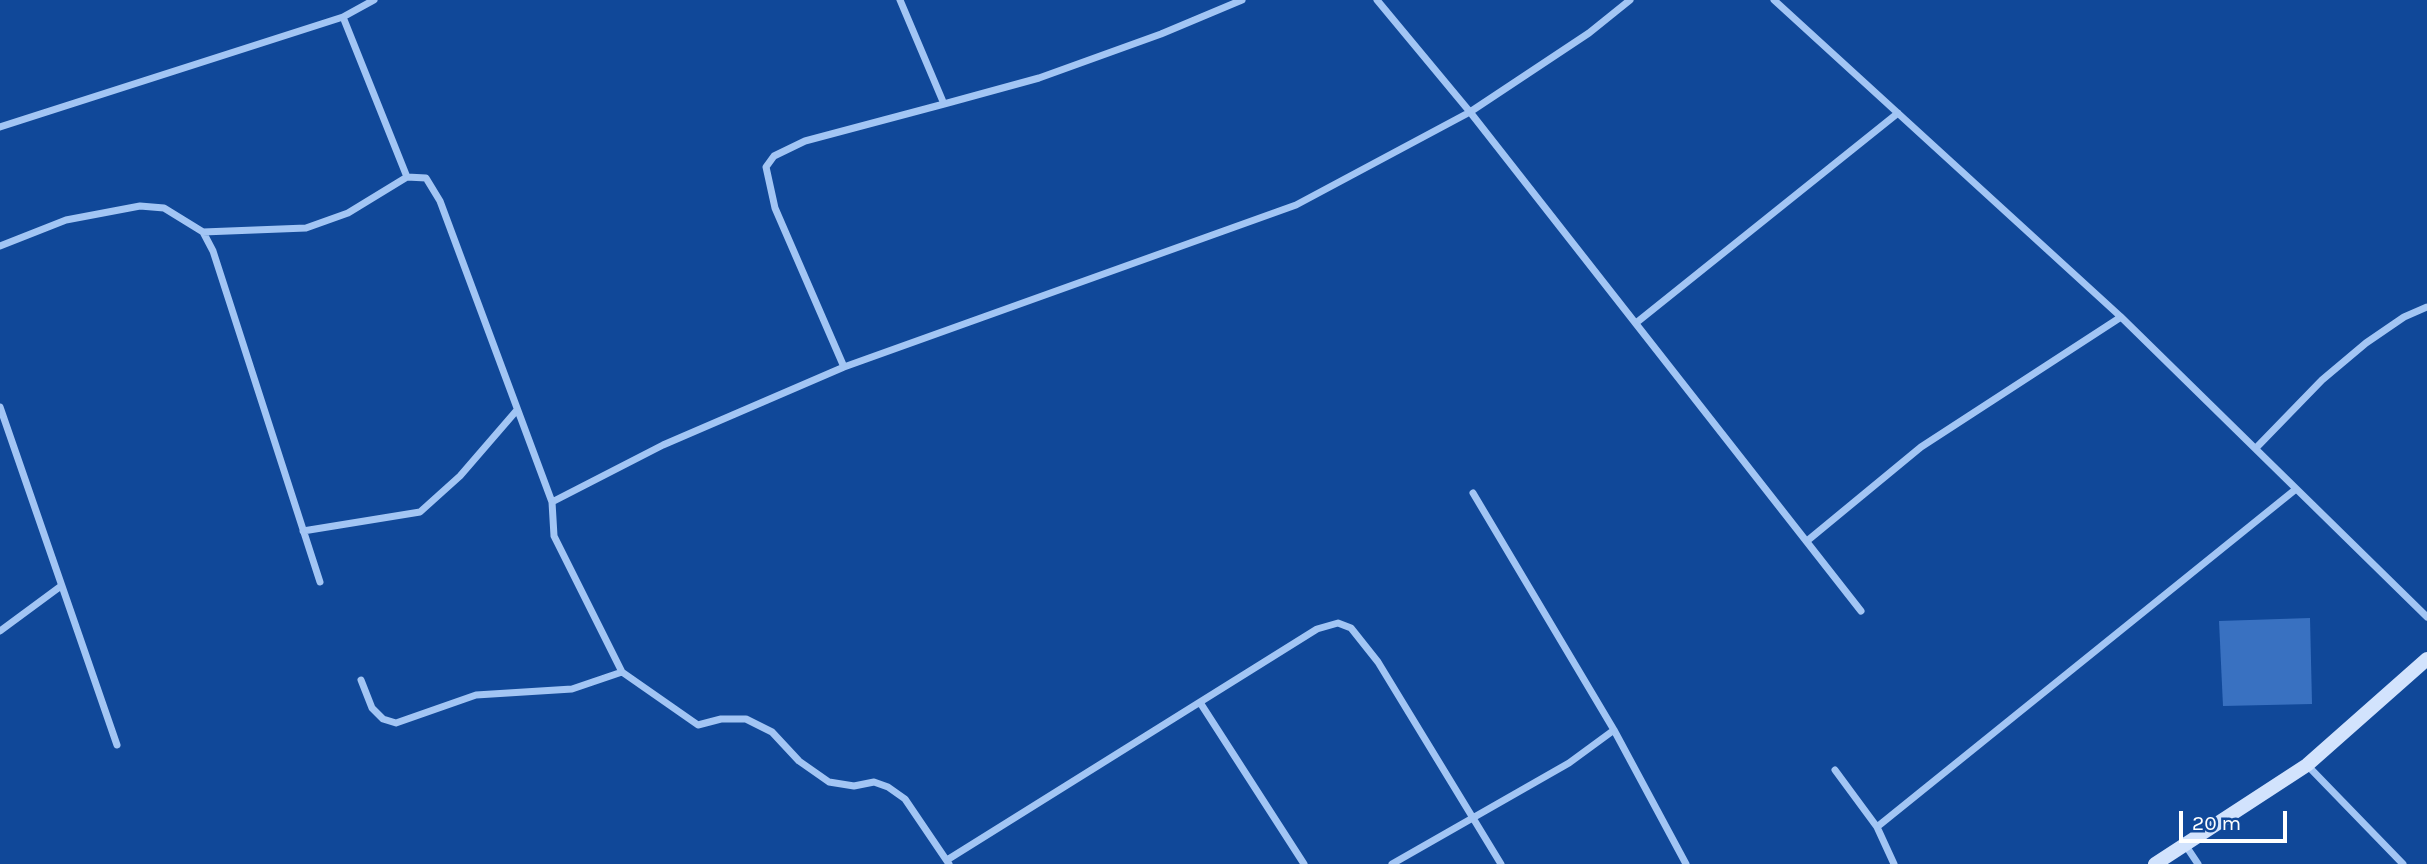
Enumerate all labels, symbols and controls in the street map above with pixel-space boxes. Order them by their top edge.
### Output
scale bar [2182,798,2290,842]
text: 20 m [2192,811,2241,835]

